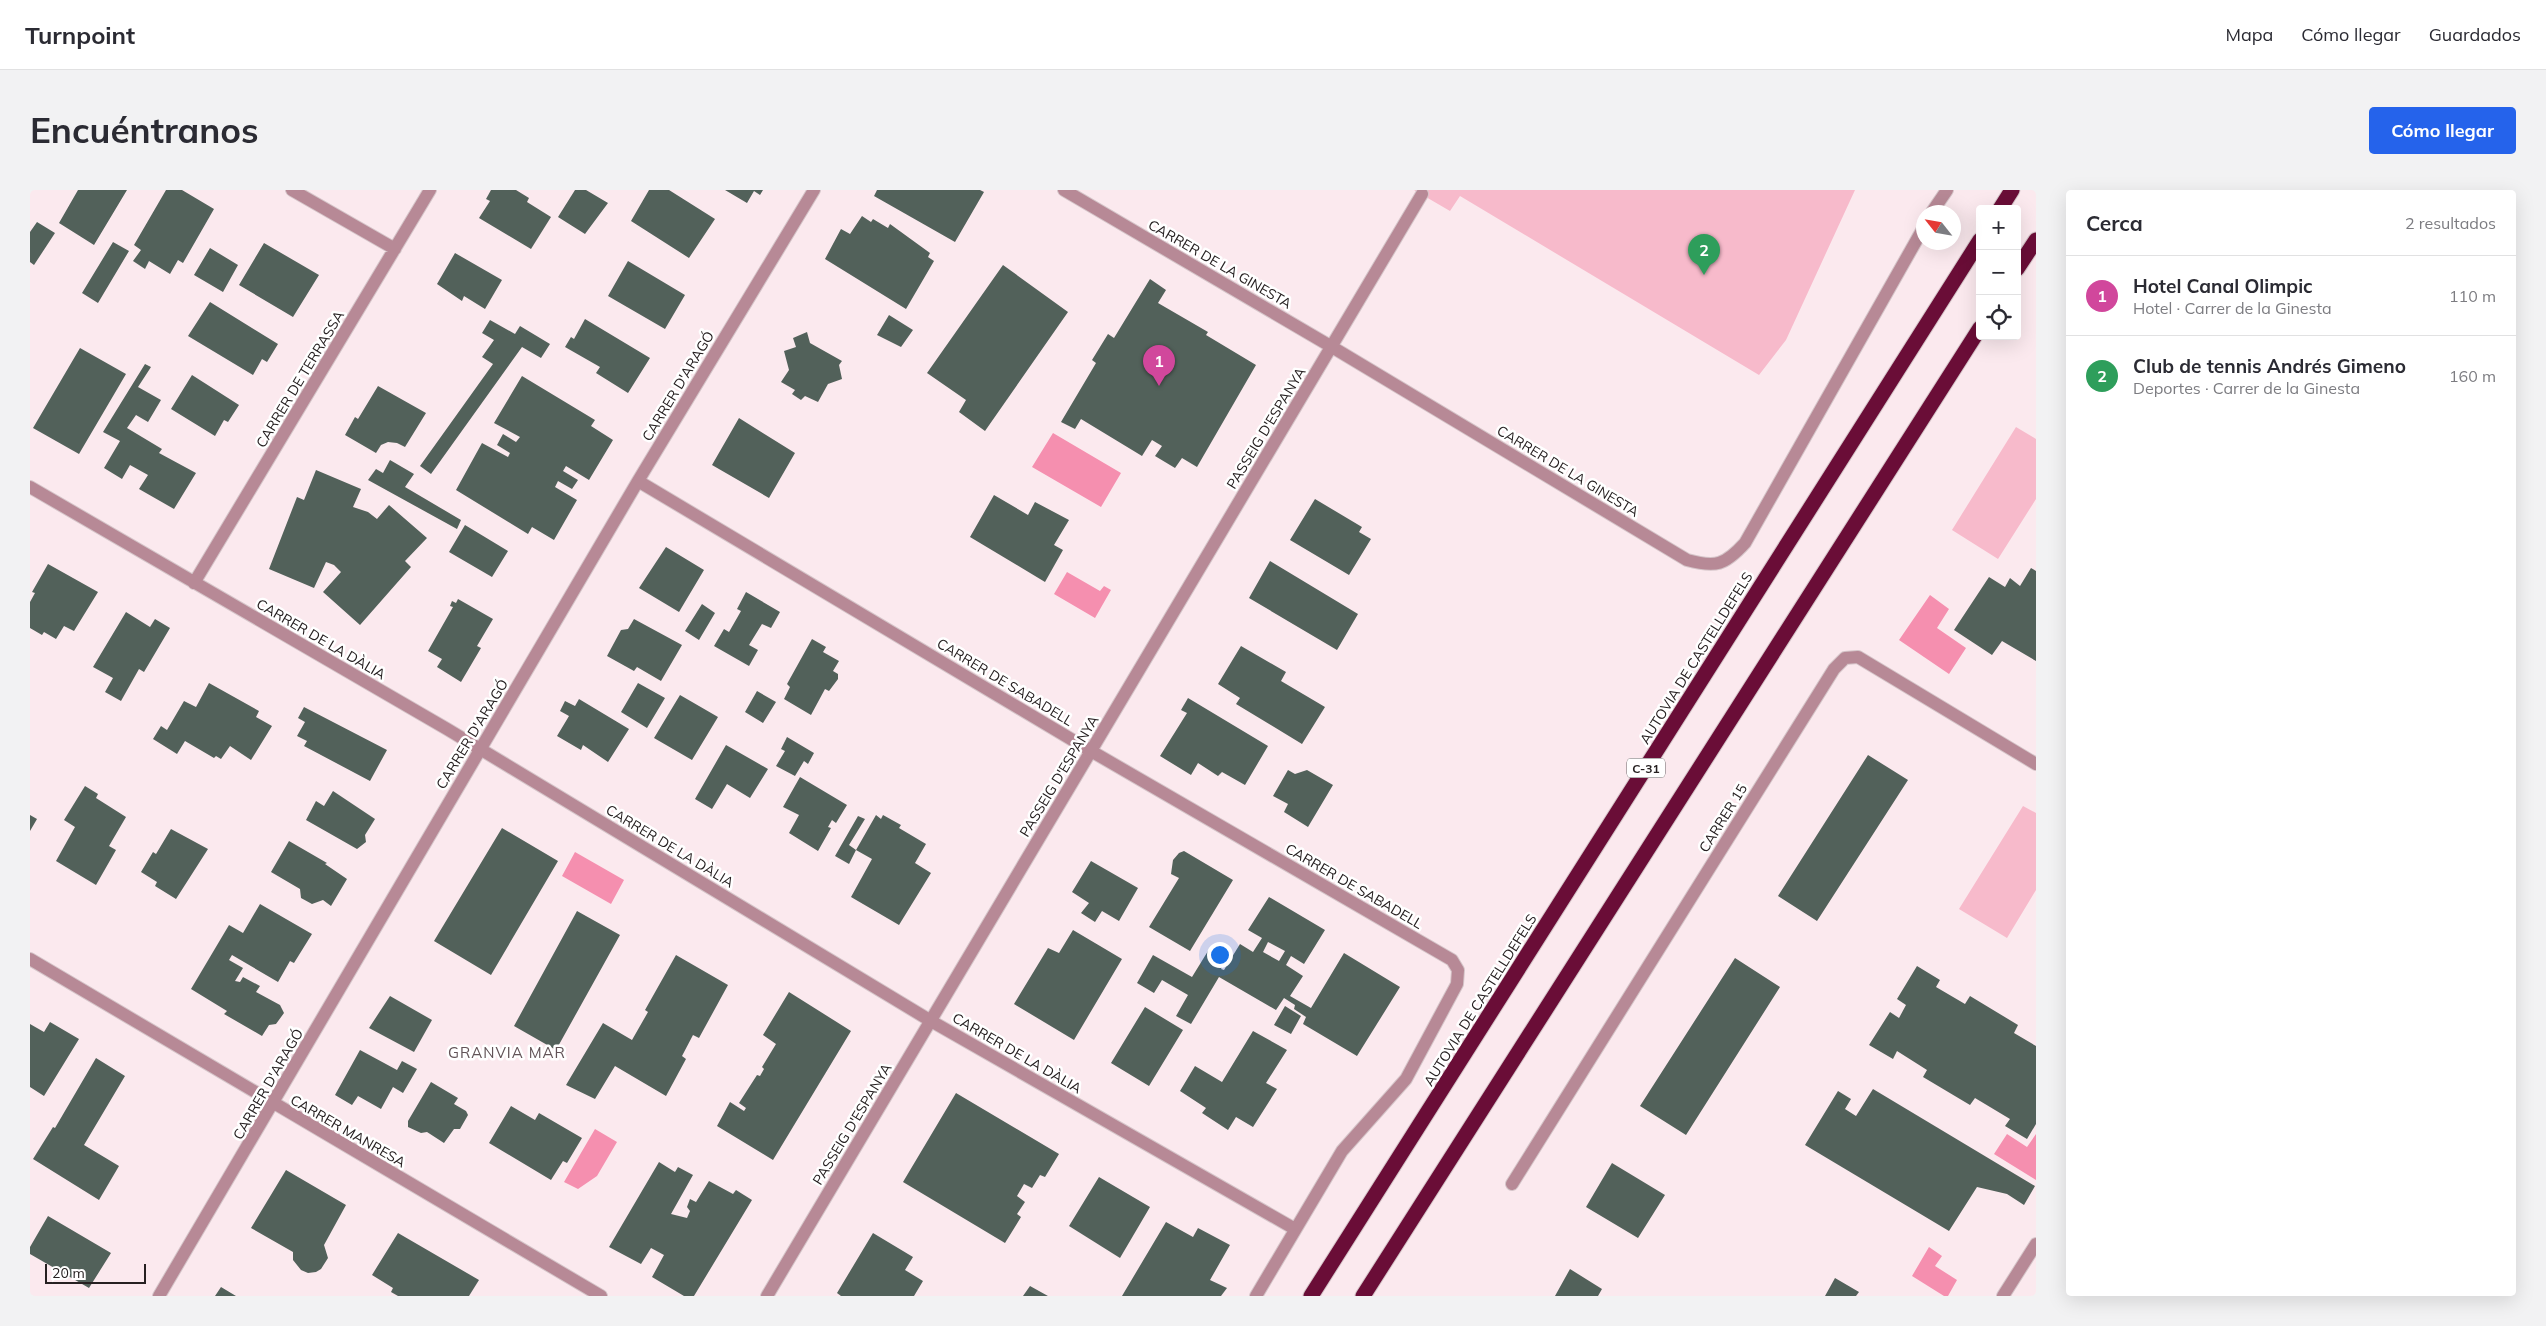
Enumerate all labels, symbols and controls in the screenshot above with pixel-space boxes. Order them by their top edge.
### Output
text: Turnpoint [25,20,135,50]
text: Mapa [2225,23,2273,46]
text: Cómo llegar [2301,23,2401,46]
text: Guardados [2429,23,2521,46]
button: Cómo llegar [2369,107,2516,154]
text: Encuéntranos [30,108,259,152]
north arrow [1916,205,1961,250]
map controls [1976,205,2021,340]
button: + [1976,205,2021,250]
text: Cerca [2086,210,2143,236]
text: 2 resultados [2405,213,2496,233]
street label: CARRER DE LA GINESTA [1145,216,1296,313]
pin: 2 [1688,234,1720,275]
button: − [1976,250,2021,295]
text: Hotel Canal Olimpic [2133,274,2313,298]
text: 1 [2097,286,2107,306]
text: 110 m [2449,286,2496,306]
button: locate [1976,295,2021,340]
text: Hotel · Carrer de la Ginesta [2133,298,2332,318]
street label: CARRER DE TERRASSA [252,307,348,451]
street label: CARRER D'ARAGÓ [638,328,718,444]
pin: 1 [1143,345,1175,386]
text: Club de tennis Andrés Gimeno [2133,354,2406,378]
street label: PASSEIG D'ESPANYA [1223,363,1310,492]
text: 2 [2097,366,2107,386]
text: 160 m [2449,366,2496,386]
text: Deportes · Carrer de la Ginesta [2133,378,2360,398]
street label: CARRER DE LA GINESTA [1494,421,1643,521]
street label: AUTOVIA DE CASTELLDEFELS [1636,568,1757,747]
street label: CARRER DE LA DÀLIA [253,595,389,684]
street label: CARRER DE SABADELL [934,634,1077,730]
street label: CARRER D'ARAGÓ [432,676,512,792]
street label: PASSEIG D'ESPANYA [1016,711,1103,840]
road number: C-31 [1627,758,1665,778]
street label: CARRER 15 [1695,780,1751,856]
street label: CARRER DE LA DÀLIA [603,801,738,892]
street label: CARRER DE SABADELL [1282,839,1426,933]
street label: AUTOVIA DE CASTELLDEFELS [1420,910,1541,1089]
your location [1207,942,1233,968]
street label: CARRER DE LA DÀLIA [949,1009,1085,1098]
street label: CARRER D'ARAGÓ [229,1025,307,1143]
district label: GRANVIA MAR [448,1043,566,1062]
street label: PASSEIG D'ESPANYA [809,1059,896,1188]
street label: CARRER MANRESA [287,1091,409,1172]
scale bar [45,1261,146,1284]
text: 20 m [52,1264,85,1282]

